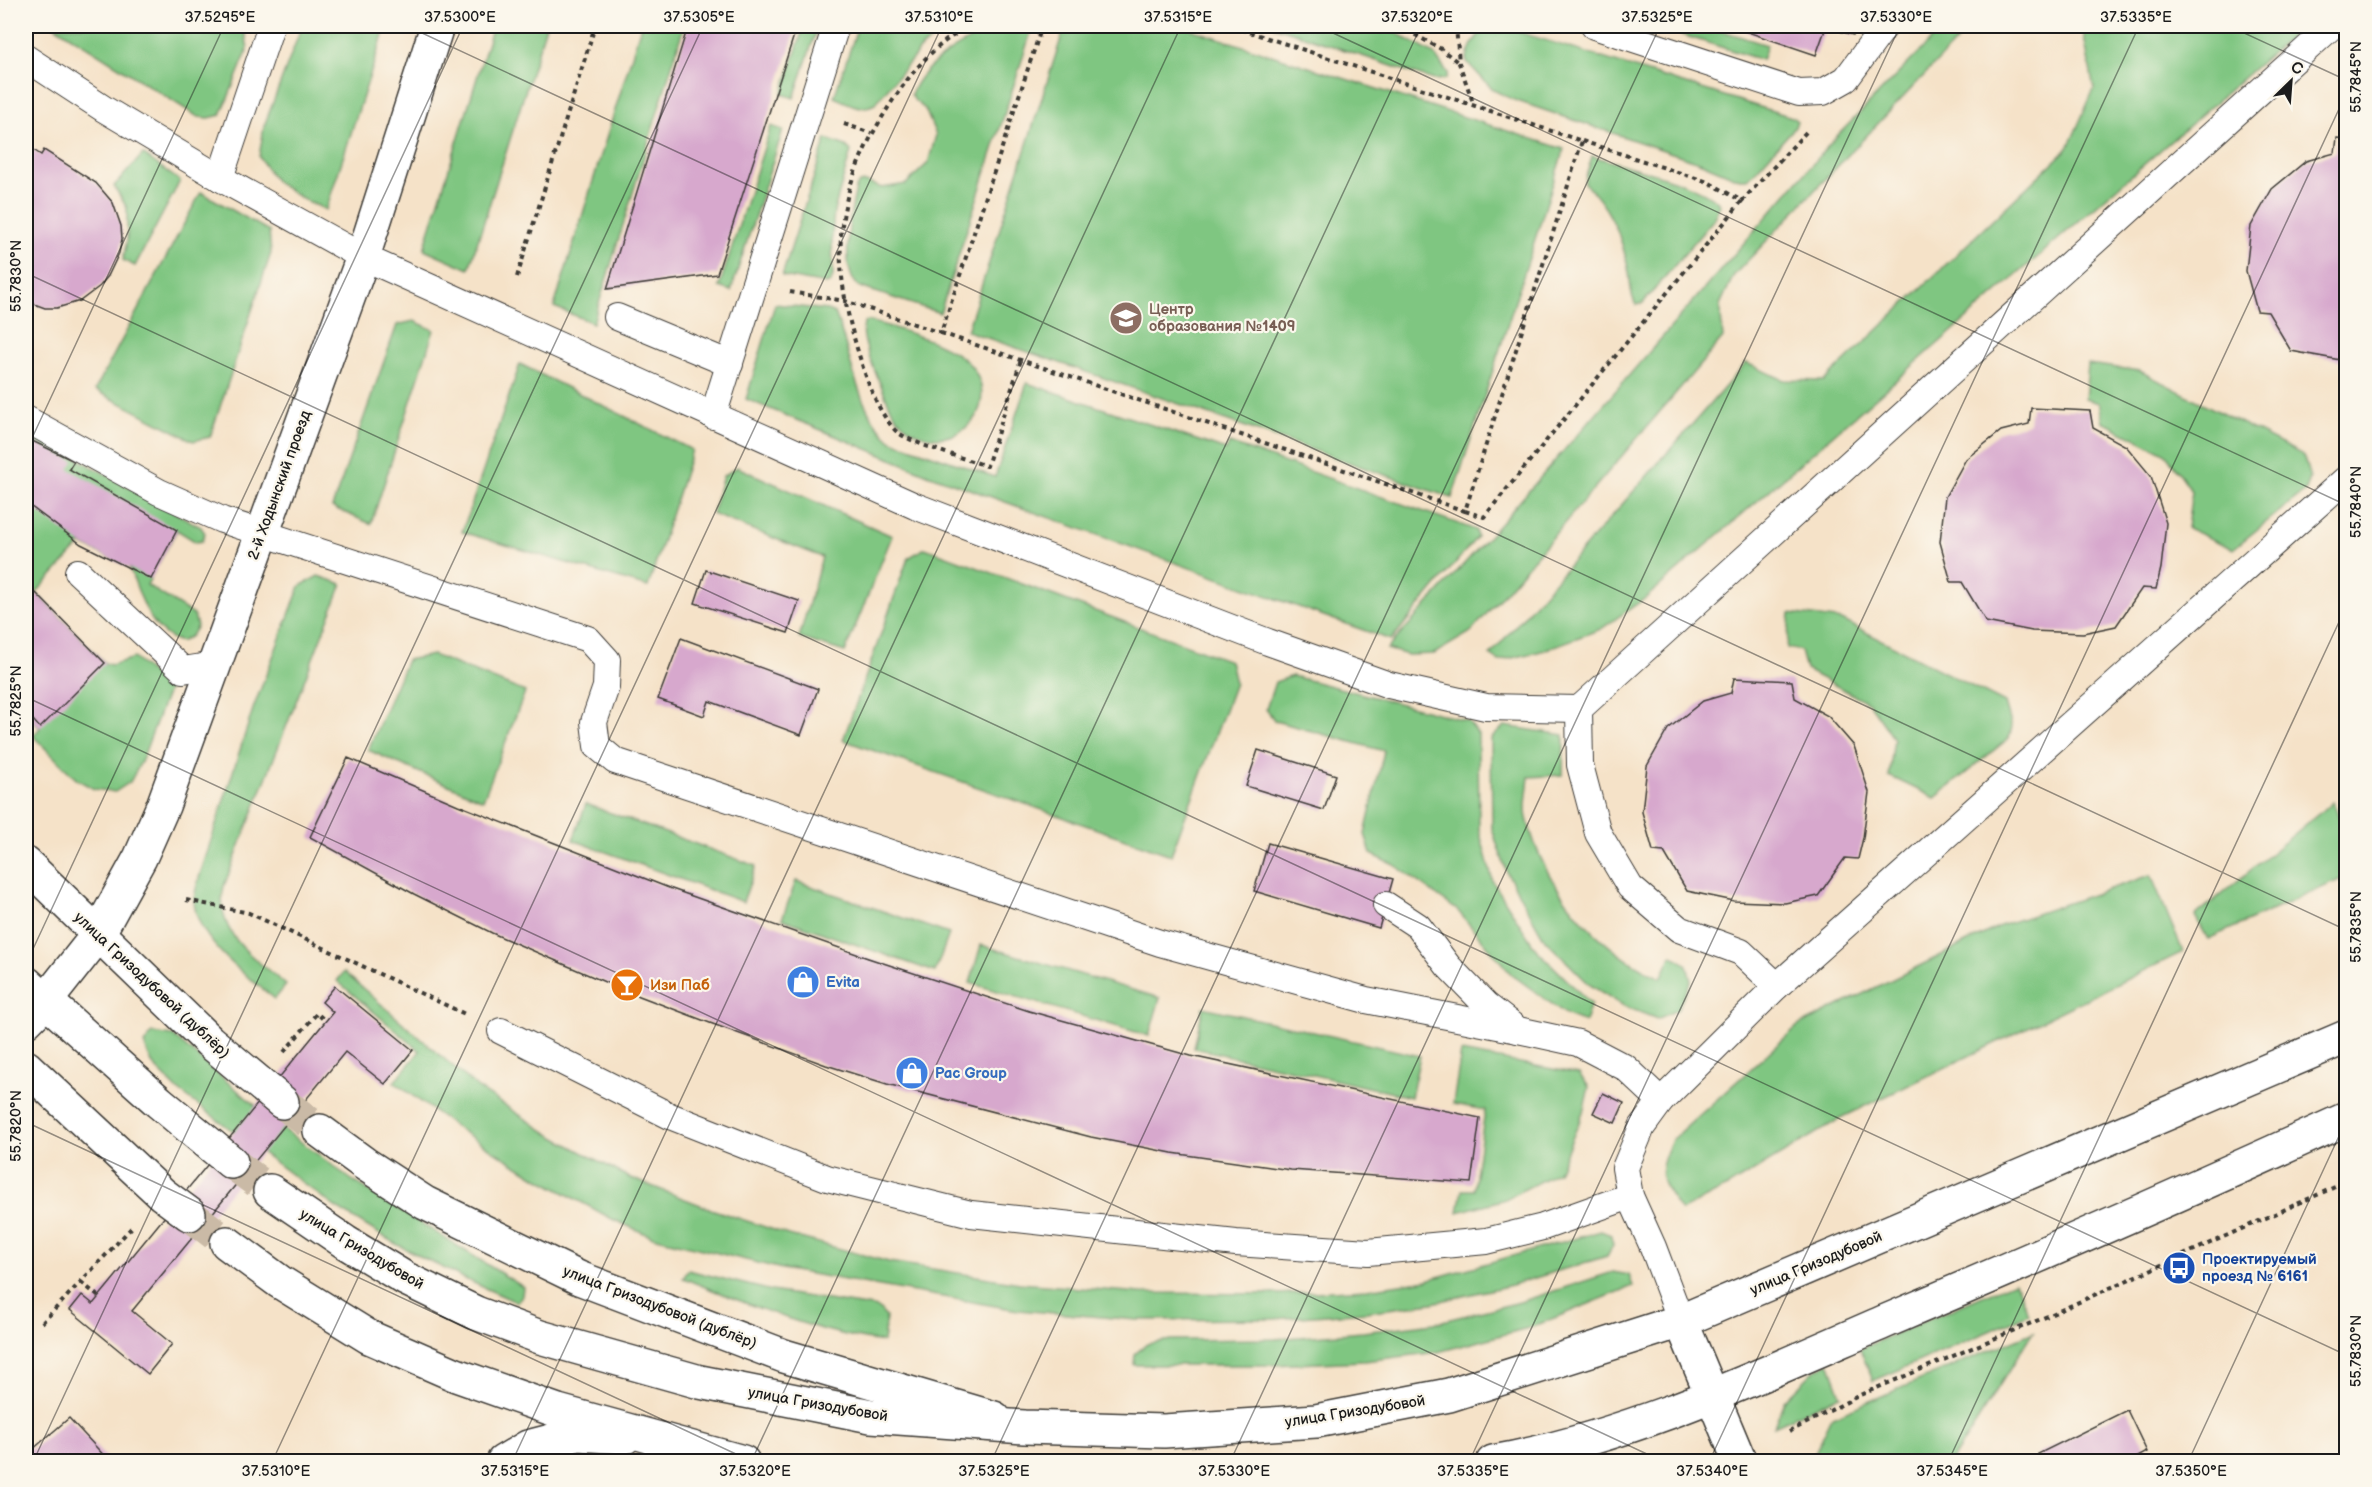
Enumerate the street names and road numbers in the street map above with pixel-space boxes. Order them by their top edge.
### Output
street label: 2-й Ходынский проезд [244,408,315,563]
street label: улица Гризодубовой (дублёр) [70,908,234,1063]
street label: улица Гризодубовой [296,1205,427,1294]
street label: улица Гризодубовой [1747,1227,1885,1300]
street label: улица Гризодубовой (дублёр) [560,1262,759,1353]
street label: улица Гризодубовой [747,1383,889,1426]
street label: улица Гризодубовой [1284,1391,1427,1432]

